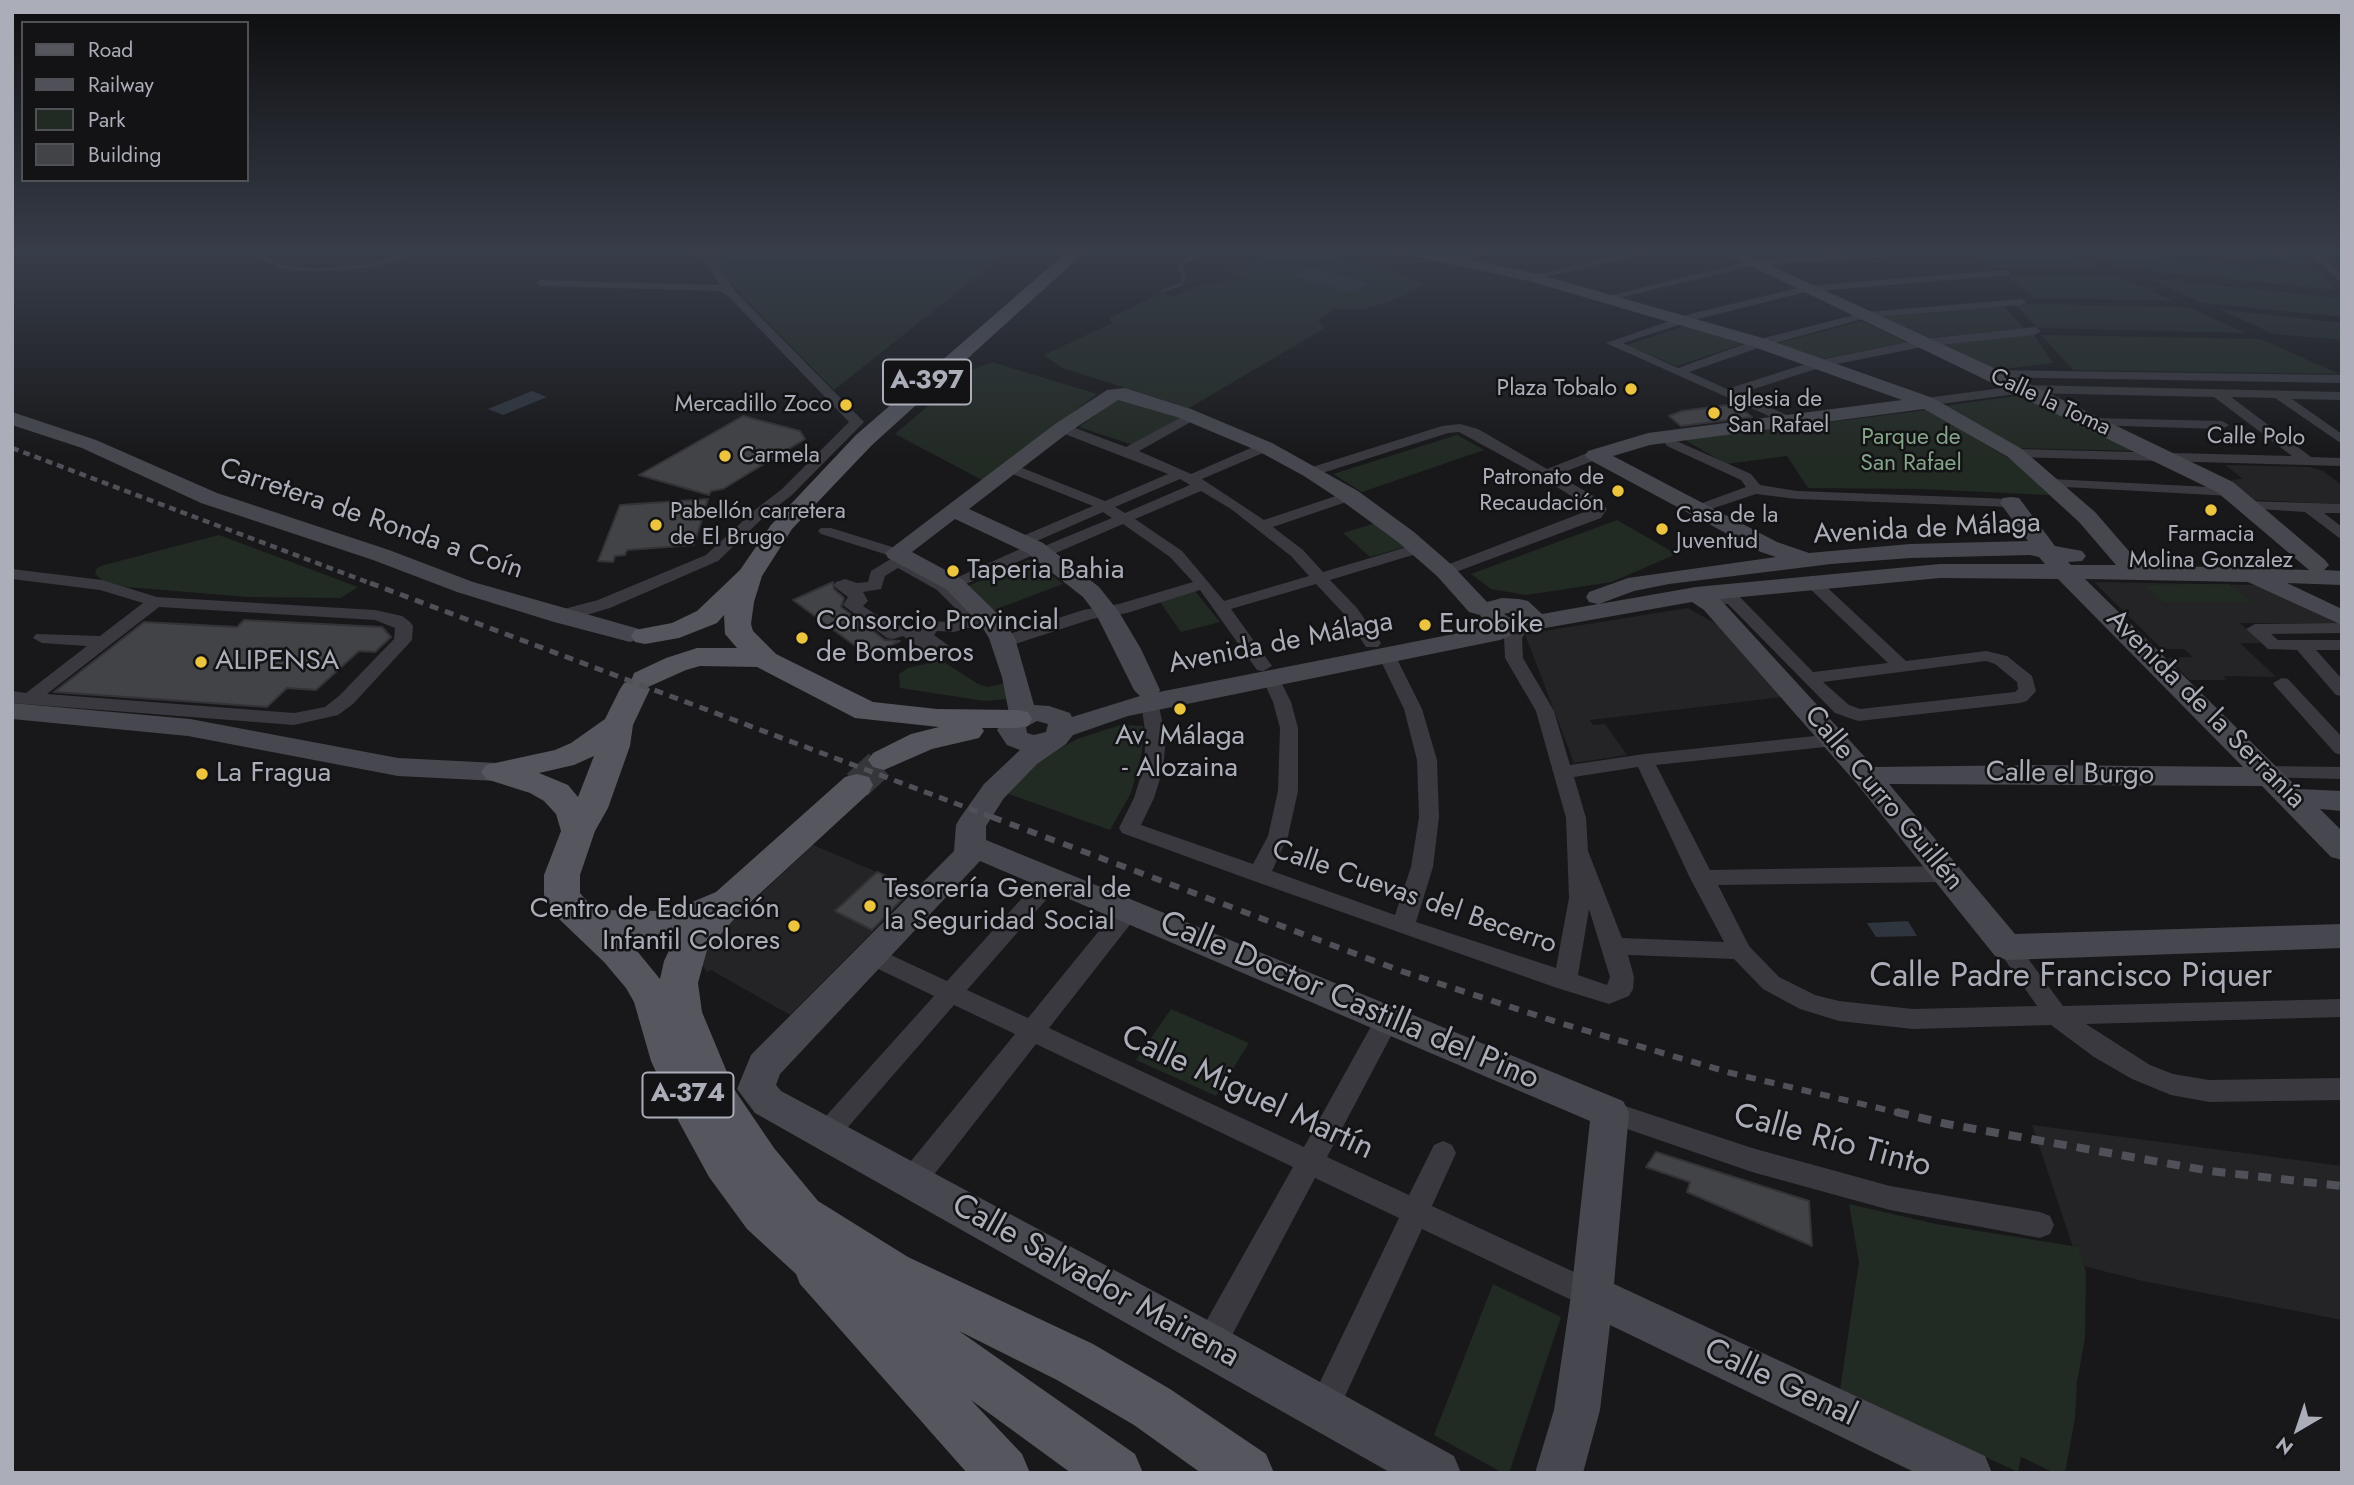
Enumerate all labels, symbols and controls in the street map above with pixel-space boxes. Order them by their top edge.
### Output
legend [21,21,248,182]
text: Road [88,35,133,65]
text: Railway [88,70,154,100]
text: Park [88,105,125,135]
text: Building [88,140,161,170]
road number: A-397 [883,360,971,404]
street label: Calle la Toma [1986,363,2114,443]
place label: Plaza Tobalo [1497,375,1617,403]
marker: Plaza Tobalo [1623,381,1639,397]
place label: Iglesia de San Rafael [1728,386,1829,440]
place label: Mercadillo Zoco [675,391,832,419]
marker: Mercadillo Zoco [838,397,854,413]
marker: Iglesia de San Rafael [1706,405,1722,421]
street label: Calle Polo [2207,423,2305,453]
park label: Parque de San Rafael [1860,424,1962,478]
place label: Carmela [739,442,820,470]
marker: Carmela [717,448,733,464]
street label: Carretera de Ronda a Coín [215,452,527,588]
place label: Patronato de Recaudación [1479,464,1604,518]
marker: Patronato de Recaudación [1610,483,1626,499]
place label: Pabellón carretera de El Brugo [670,498,846,552]
place label: Casa de la Juventud [1676,502,1778,556]
marker: Farmacia Molina Gonzalez [2203,502,2219,518]
street label: Avenida de Málaga [1812,507,2042,553]
marker: Pabellón carretera de El Brugo [648,517,664,533]
marker: Casa de la Juventud [1654,521,1670,537]
place label: Farmacia Molina Gonzalez [2129,521,2293,575]
place label: Taperia Bahia [967,554,1124,588]
marker: Taperia Bahia [945,563,961,579]
street label: Avenida de la Serranía [2098,603,2312,817]
place label: Consorcio Provincial de Bomberos [816,605,1059,671]
street label: Avenida de Málaga [1166,606,1396,682]
place label: Eurobike [1439,608,1543,642]
marker: Eurobike [1417,617,1433,633]
marker: Consorcio Provincial de Bomberos [794,630,810,646]
place label: ALIPENSA [215,645,339,679]
marker: ALIPENSA [193,654,209,670]
street label: Calle Curro Guillén [1796,700,1970,898]
marker: Av. Málaga - Alozaina [1172,701,1188,717]
place label: Av. Málaga - Alozaina [1115,720,1245,786]
place label: La Fragua [216,757,331,791]
street label: Calle el Burgo [1986,757,2154,793]
marker: La Fragua [194,766,210,782]
street label: Calle Cuevas del Becerro [1267,833,1561,963]
place label: Tesorería General de la Seguridad Social [884,873,1131,939]
place label: Centro de Educación Infantil Colores [530,893,780,959]
marker: Tesorería General de la Seguridad Social [862,898,878,914]
street label: Calle Doctor Castilla del Pino [1153,904,1545,1100]
marker: Centro de Educación Infantil Colores [786,918,802,934]
street label: Calle Padre Francisco Piquer [1870,958,2272,998]
street label: Calle Miguel Martín [1114,1018,1380,1170]
road number: A-374 [642,1072,734,1118]
street label: Calle Río Tinto [1729,1097,1935,1187]
street label: Calle Salvador Mairena [944,1186,1246,1378]
street label: Calle Genal [1697,1331,1863,1437]
north arrow [2263,1394,2333,1464]
text: N [2270,1430,2299,1461]

